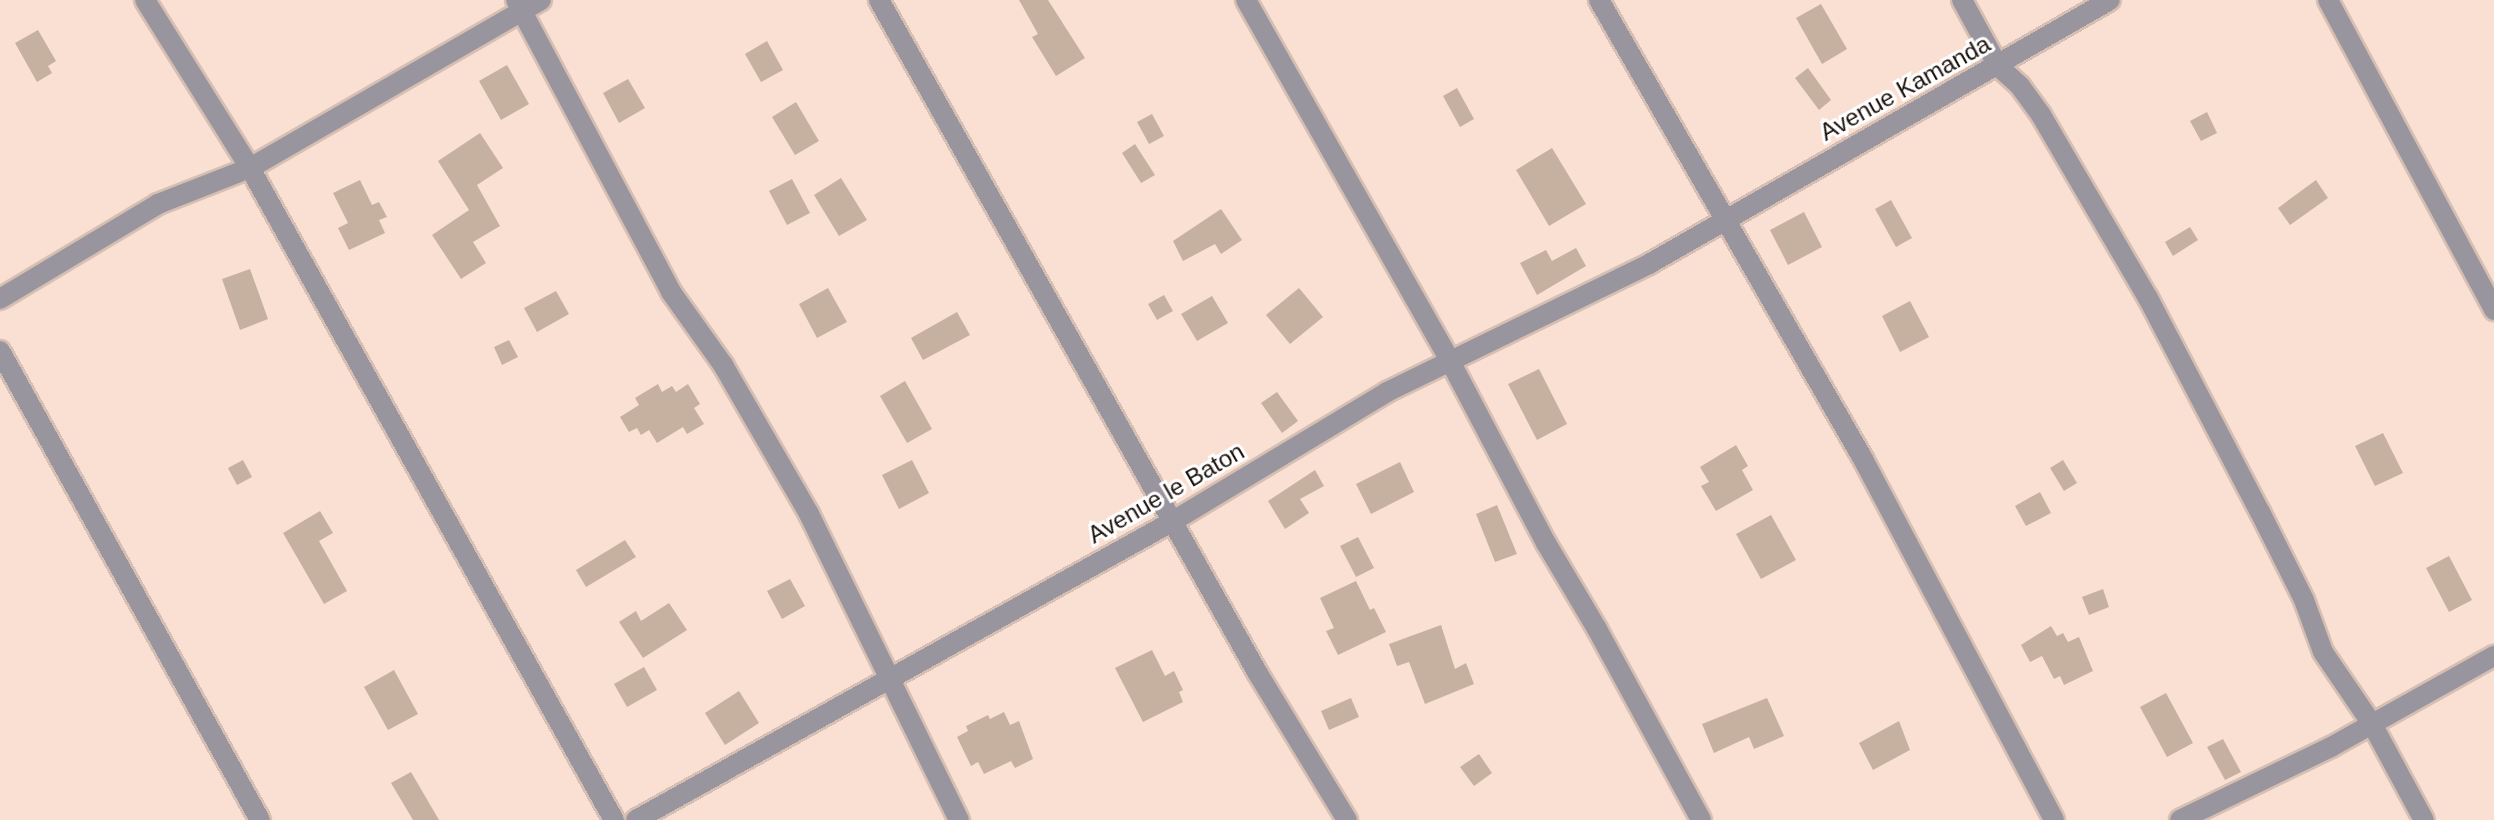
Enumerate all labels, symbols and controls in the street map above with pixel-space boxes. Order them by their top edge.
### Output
street label: Avenue Kamanda [1815,29,1995,147]
street label: Avenue le Baton [1083,437,1249,549]

